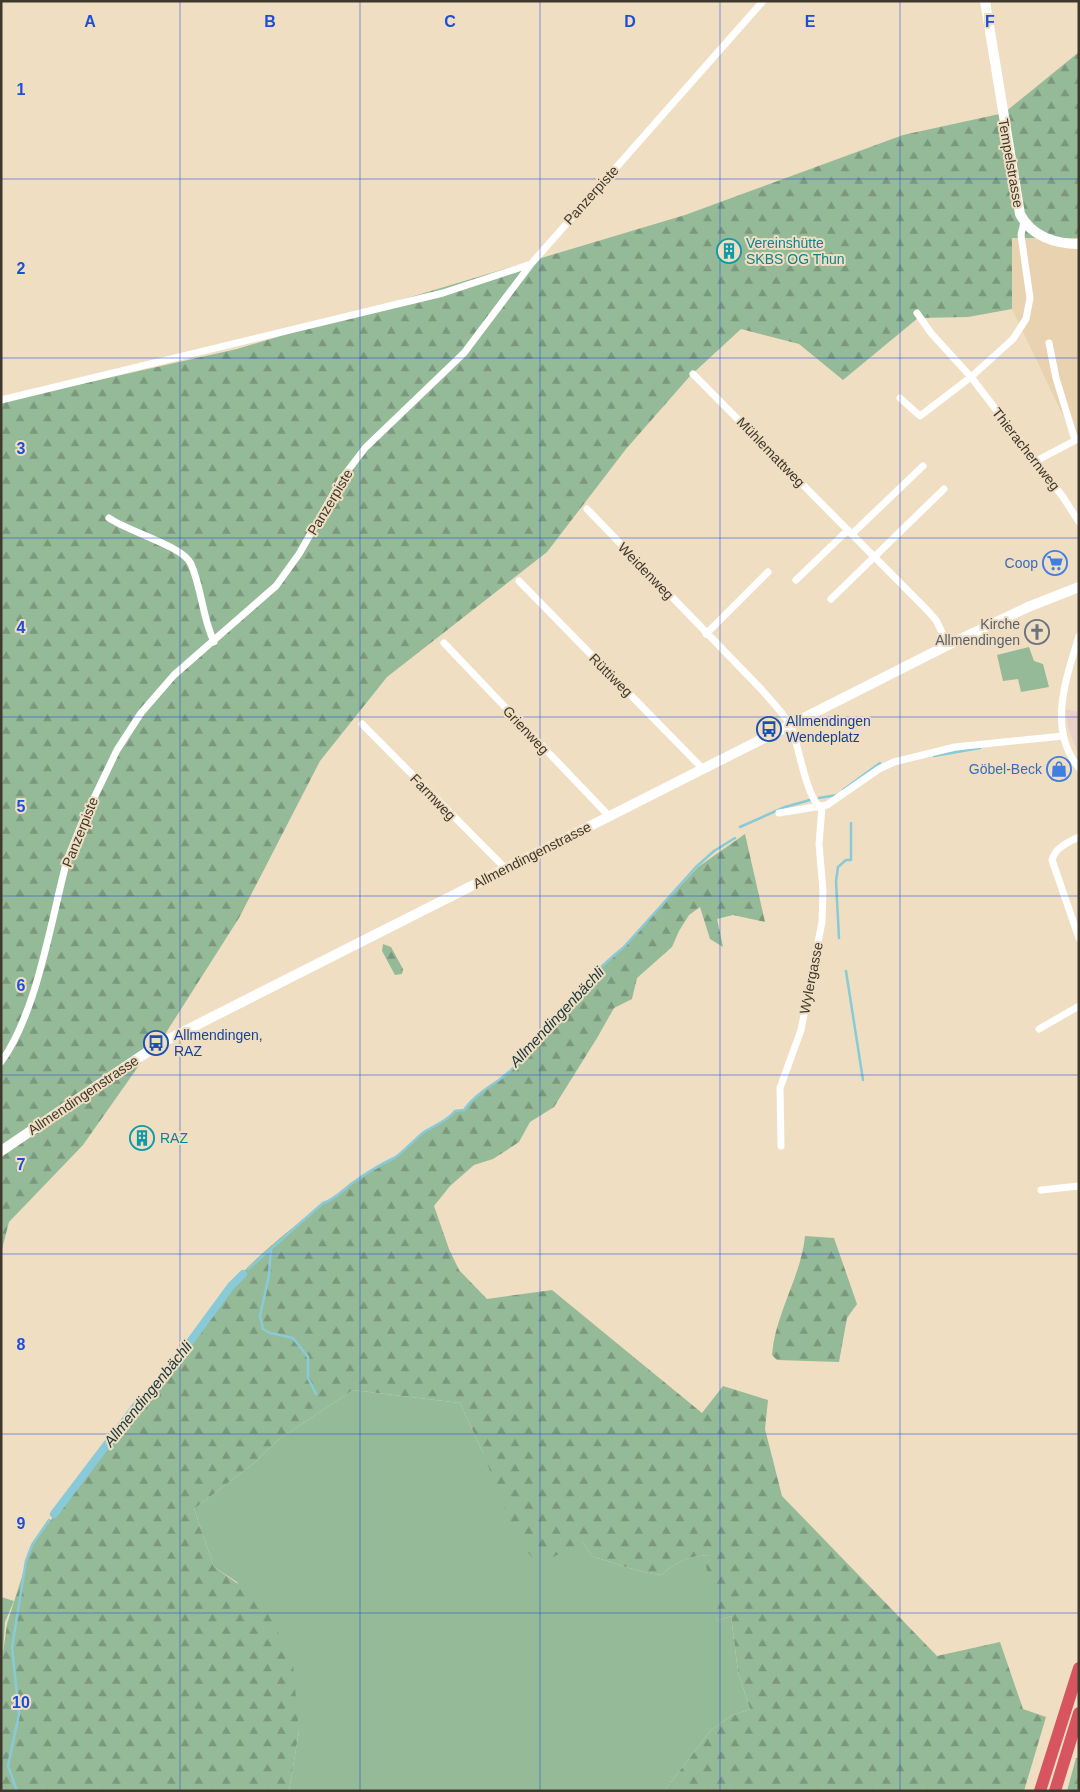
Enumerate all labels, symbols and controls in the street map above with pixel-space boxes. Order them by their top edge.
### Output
text: A [84,13,96,30]
text: B [264,13,276,30]
text: C [444,13,456,30]
text: D [624,13,636,30]
text: E [805,13,816,30]
text: F [985,13,995,30]
text: 1 [17,81,26,98]
street label: Tempelstrasse [995,117,1027,209]
street label: Panzerpiste [560,162,622,228]
place label: Vereinshütte SKBS OG Thun [746,235,845,267]
building icon: Vereinshütte SKBS OG Thun [716,238,742,264]
text: 2 [17,260,26,277]
street label: Thierachernweg [989,405,1063,493]
street label: Mühlemattweg [734,414,808,490]
text: 3 [17,440,26,457]
street label: Panzerpiste [304,466,356,538]
street label: Weidenweg [615,539,677,603]
supermarket icon: Coop [1042,550,1068,576]
place label: Coop [1005,555,1038,571]
place label: Kirche Allmendingen [935,616,1020,648]
text: 4 [17,619,26,636]
church icon: Kirche Allmendingen [1024,619,1050,645]
street label: Rüttiweg [586,650,636,700]
street label: Grienweg [500,703,552,757]
place label: Allmendingen Wendeplatz [786,713,871,745]
bus stop icon: Allmendingen Wendeplatz [756,716,782,742]
shop icon: Göbel-Beck [1046,756,1072,782]
place label: Göbel-Beck [969,761,1043,777]
street label: Farmweg [407,770,459,824]
street label: Panzerpiste [59,795,101,869]
text: 5 [17,798,26,815]
street label: Allmendingenstrasse [470,818,594,892]
street label: Wylergasse [796,940,826,1015]
water label: Allmendingenbächli [505,963,608,1071]
text: 6 [17,977,26,994]
place label: Allmendingen, RAZ [174,1027,263,1059]
bus stop icon: Allmendingen, RAZ [143,1030,169,1056]
street label: Allmendingenstrasse [25,1052,142,1138]
building icon: RAZ [129,1125,155,1151]
place label: RAZ [160,1130,188,1146]
text: 7 [17,1156,26,1173]
text: 8 [17,1336,26,1353]
water label: Allmendingenbächli [99,1337,196,1450]
text: 9 [17,1515,26,1532]
text: 10 [12,1694,30,1711]

